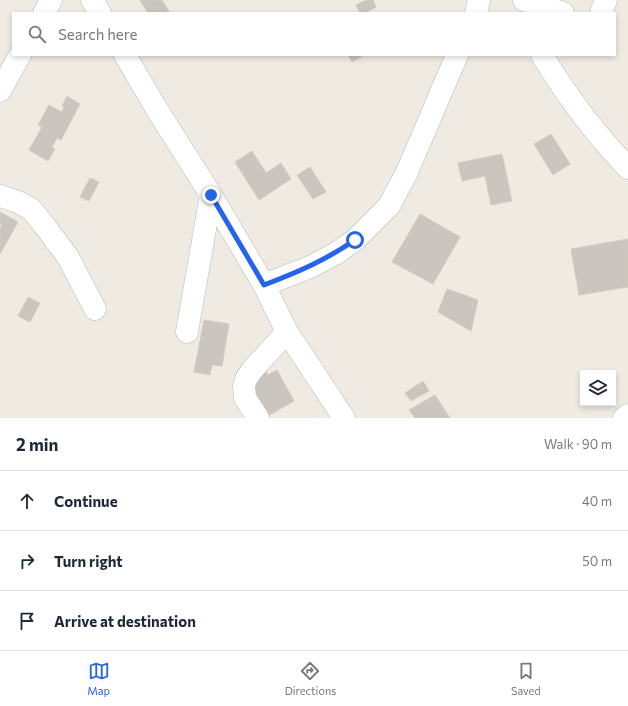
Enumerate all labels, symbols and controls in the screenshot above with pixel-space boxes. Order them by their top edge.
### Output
search box [12,12,616,56]
icon: search [26,23,48,45]
text: Search here [58,25,137,43]
route end [202,186,220,204]
route start [346,231,364,249]
map controls [580,370,616,406]
button: layers [580,370,616,406]
text: 2 min [16,434,58,455]
text: Walk · 90 m [544,436,612,452]
icon: ahead [16,490,38,512]
text: Continue [54,492,118,510]
text: 40 m [582,493,612,509]
icon: right [16,550,38,572]
text: Turn right [54,552,123,570]
text: 50 m [582,553,612,569]
icon: arrive [16,610,38,632]
text: Arrive at destination [54,612,196,630]
tab: Map [87,660,110,697]
tab: Directions [285,660,336,697]
tab: Saved [511,660,541,697]

